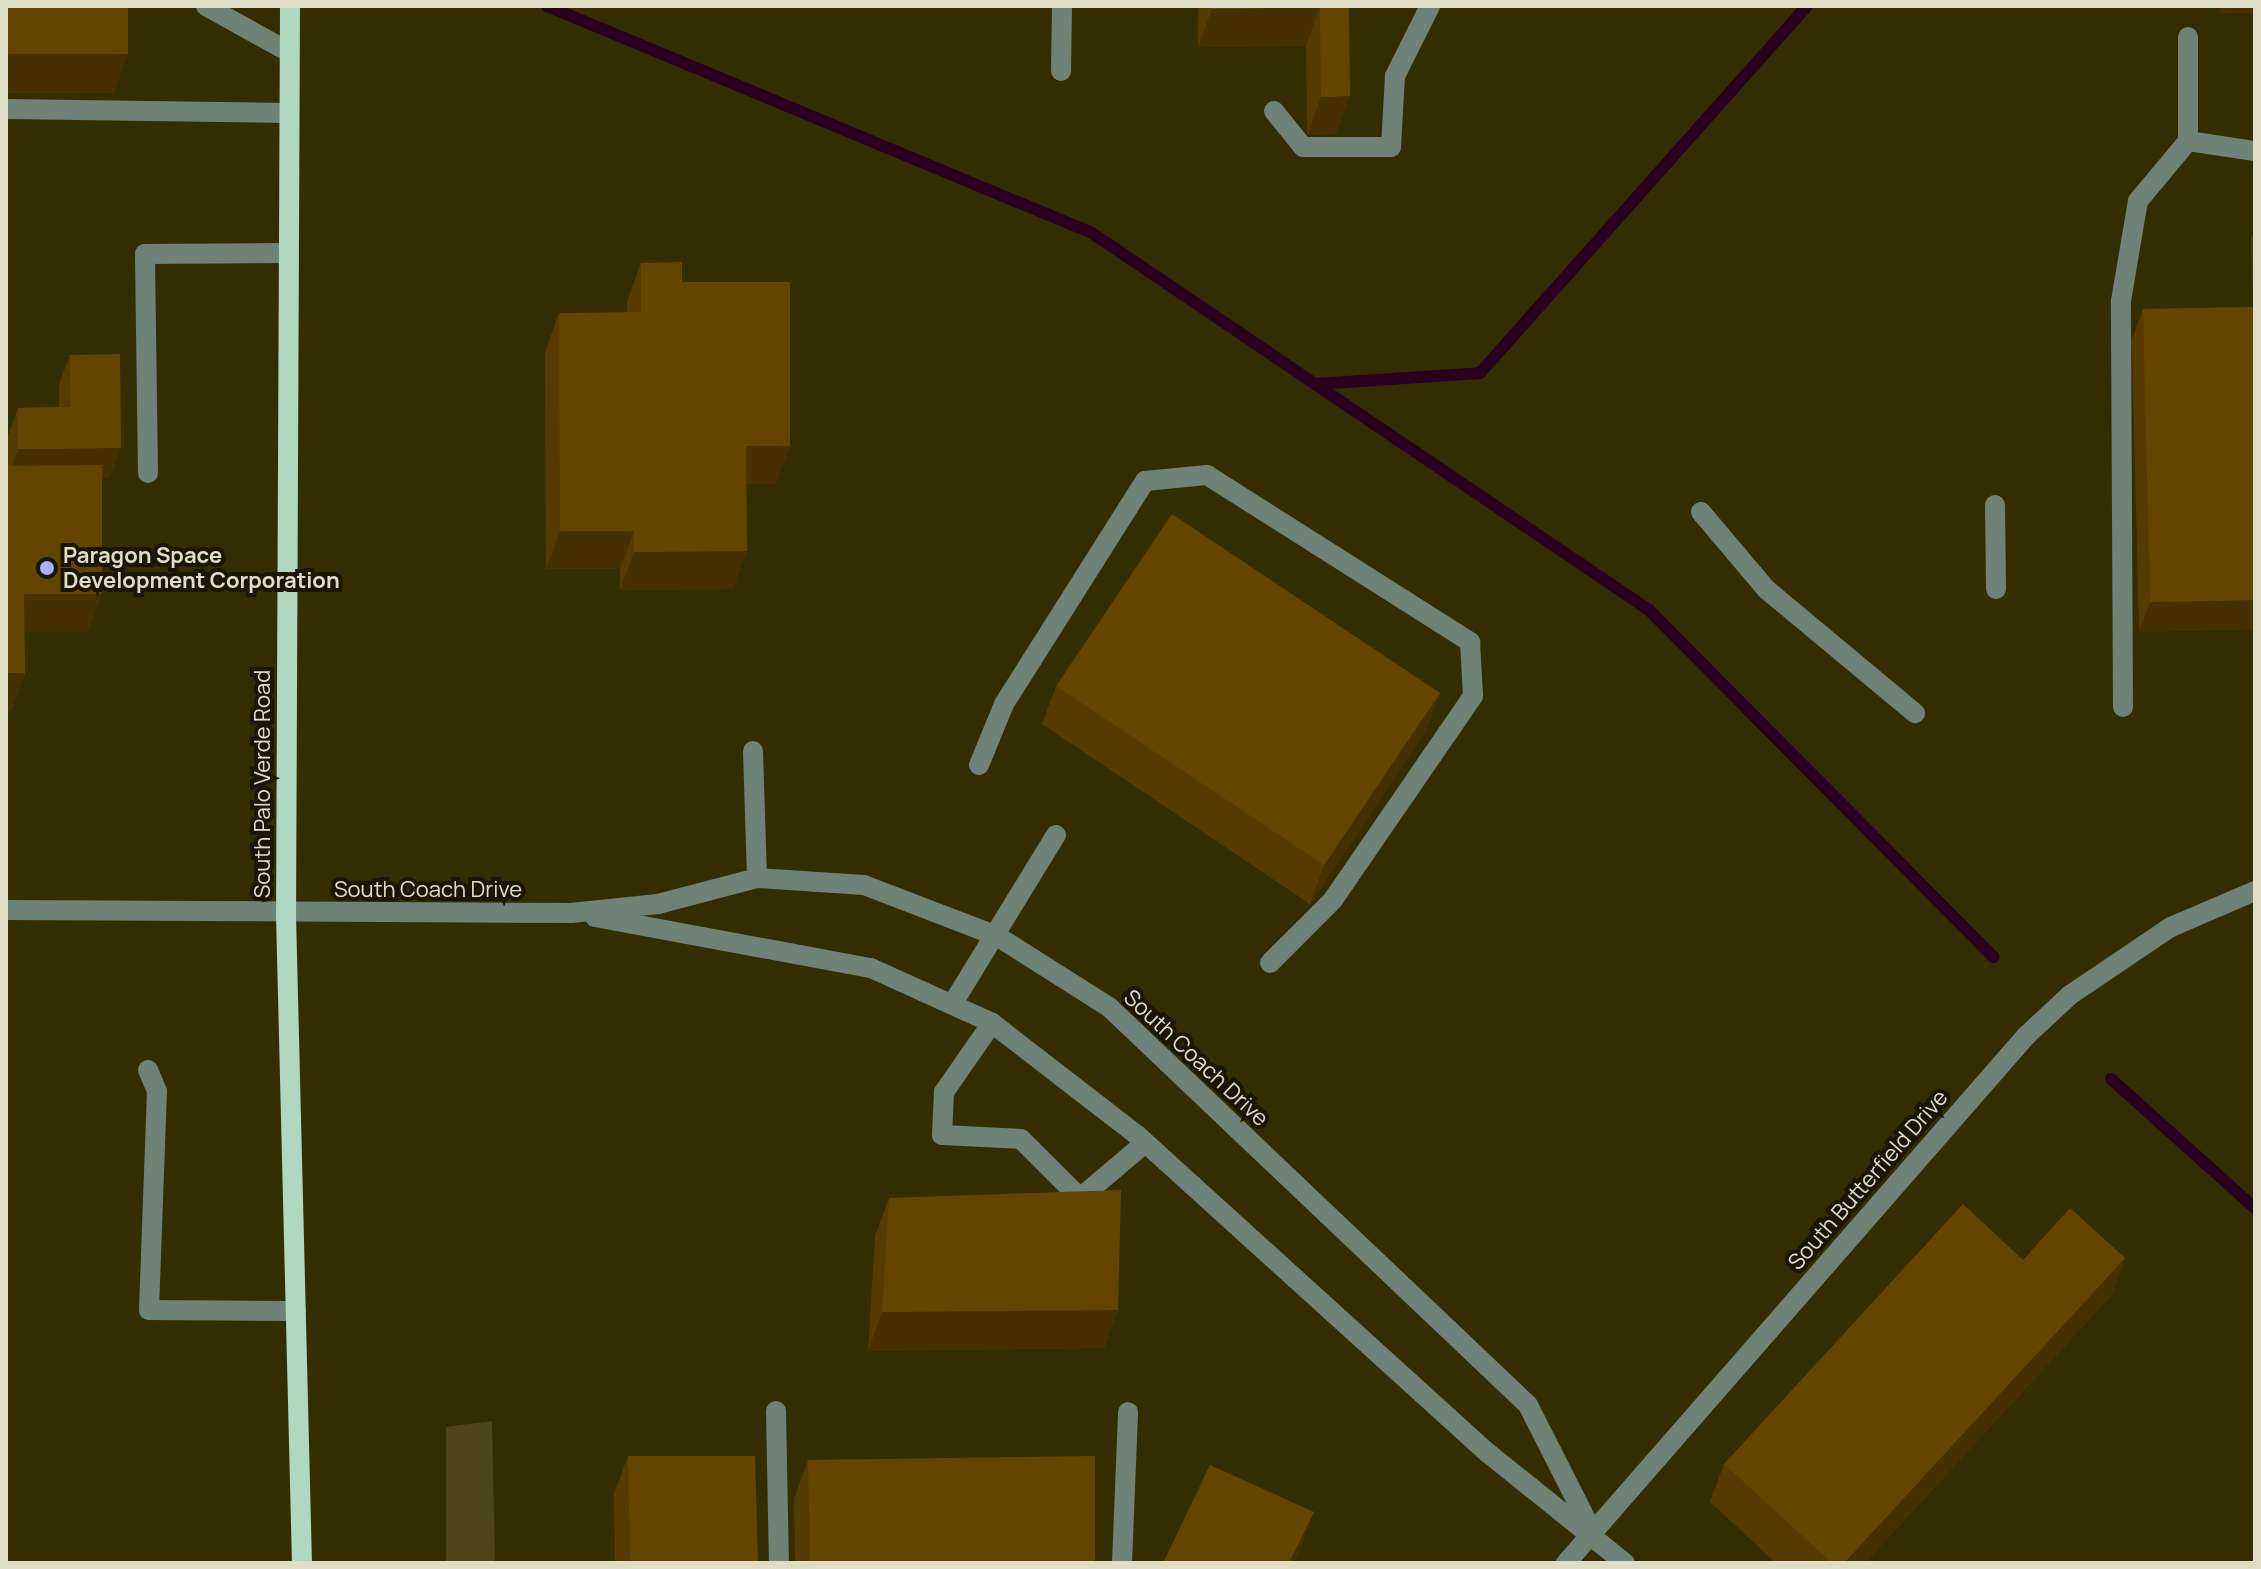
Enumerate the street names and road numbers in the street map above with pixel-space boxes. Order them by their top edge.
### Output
street label: South Palo Verde Road [250,670,276,898]
street label: South Coach Drive [334,877,522,903]
street label: South Coach Drive [1118,984,1274,1132]
street label: South Butterfield Drive [1783,1085,1953,1275]

